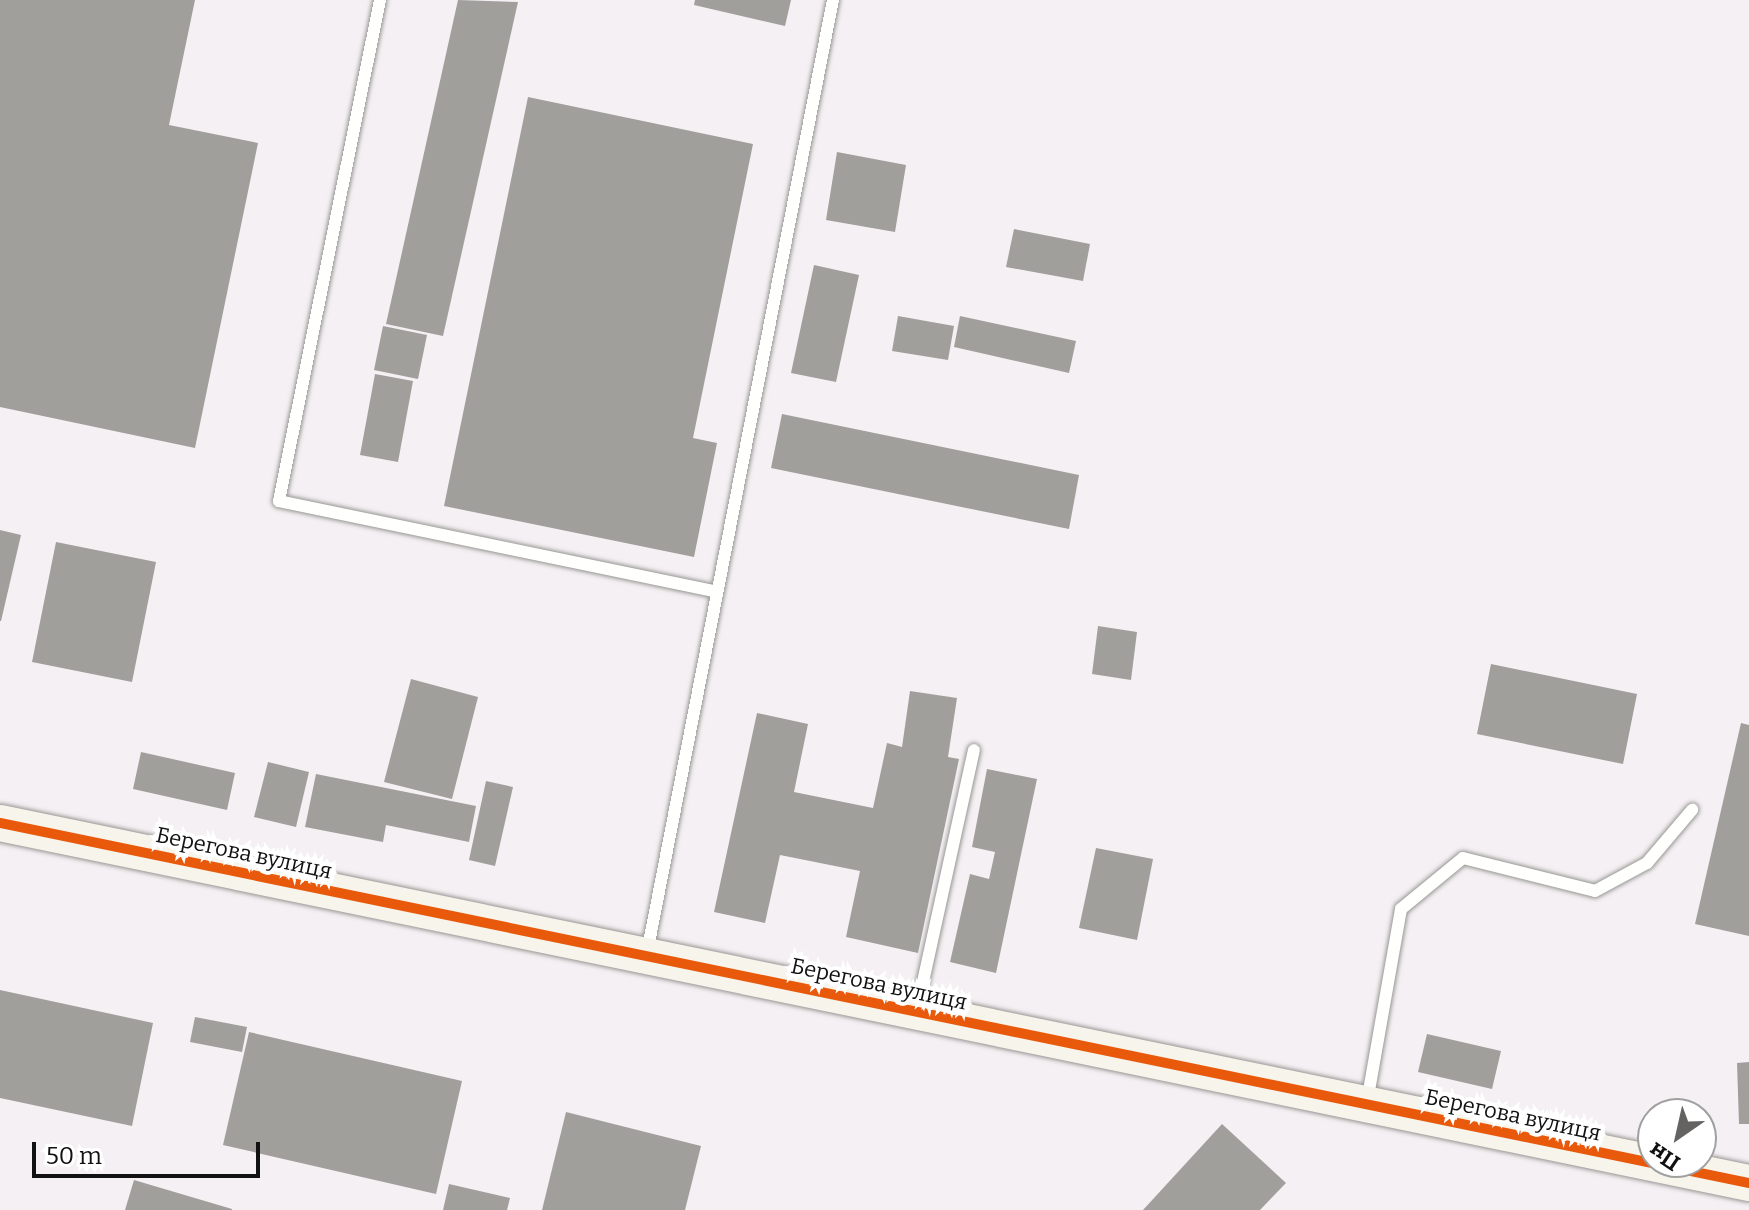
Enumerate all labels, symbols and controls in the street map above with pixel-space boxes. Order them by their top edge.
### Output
street label: Берегова вулиця [154,821,334,885]
street label: Берегова вулиця [789,952,969,1016]
street label: Берегова вулиця [1423,1083,1603,1147]
north arrow [1637,1098,1717,1178]
scale bar [36,1126,264,1176]
text: Пн [1644,1137,1685,1177]
text: 50 m [46,1142,102,1170]

